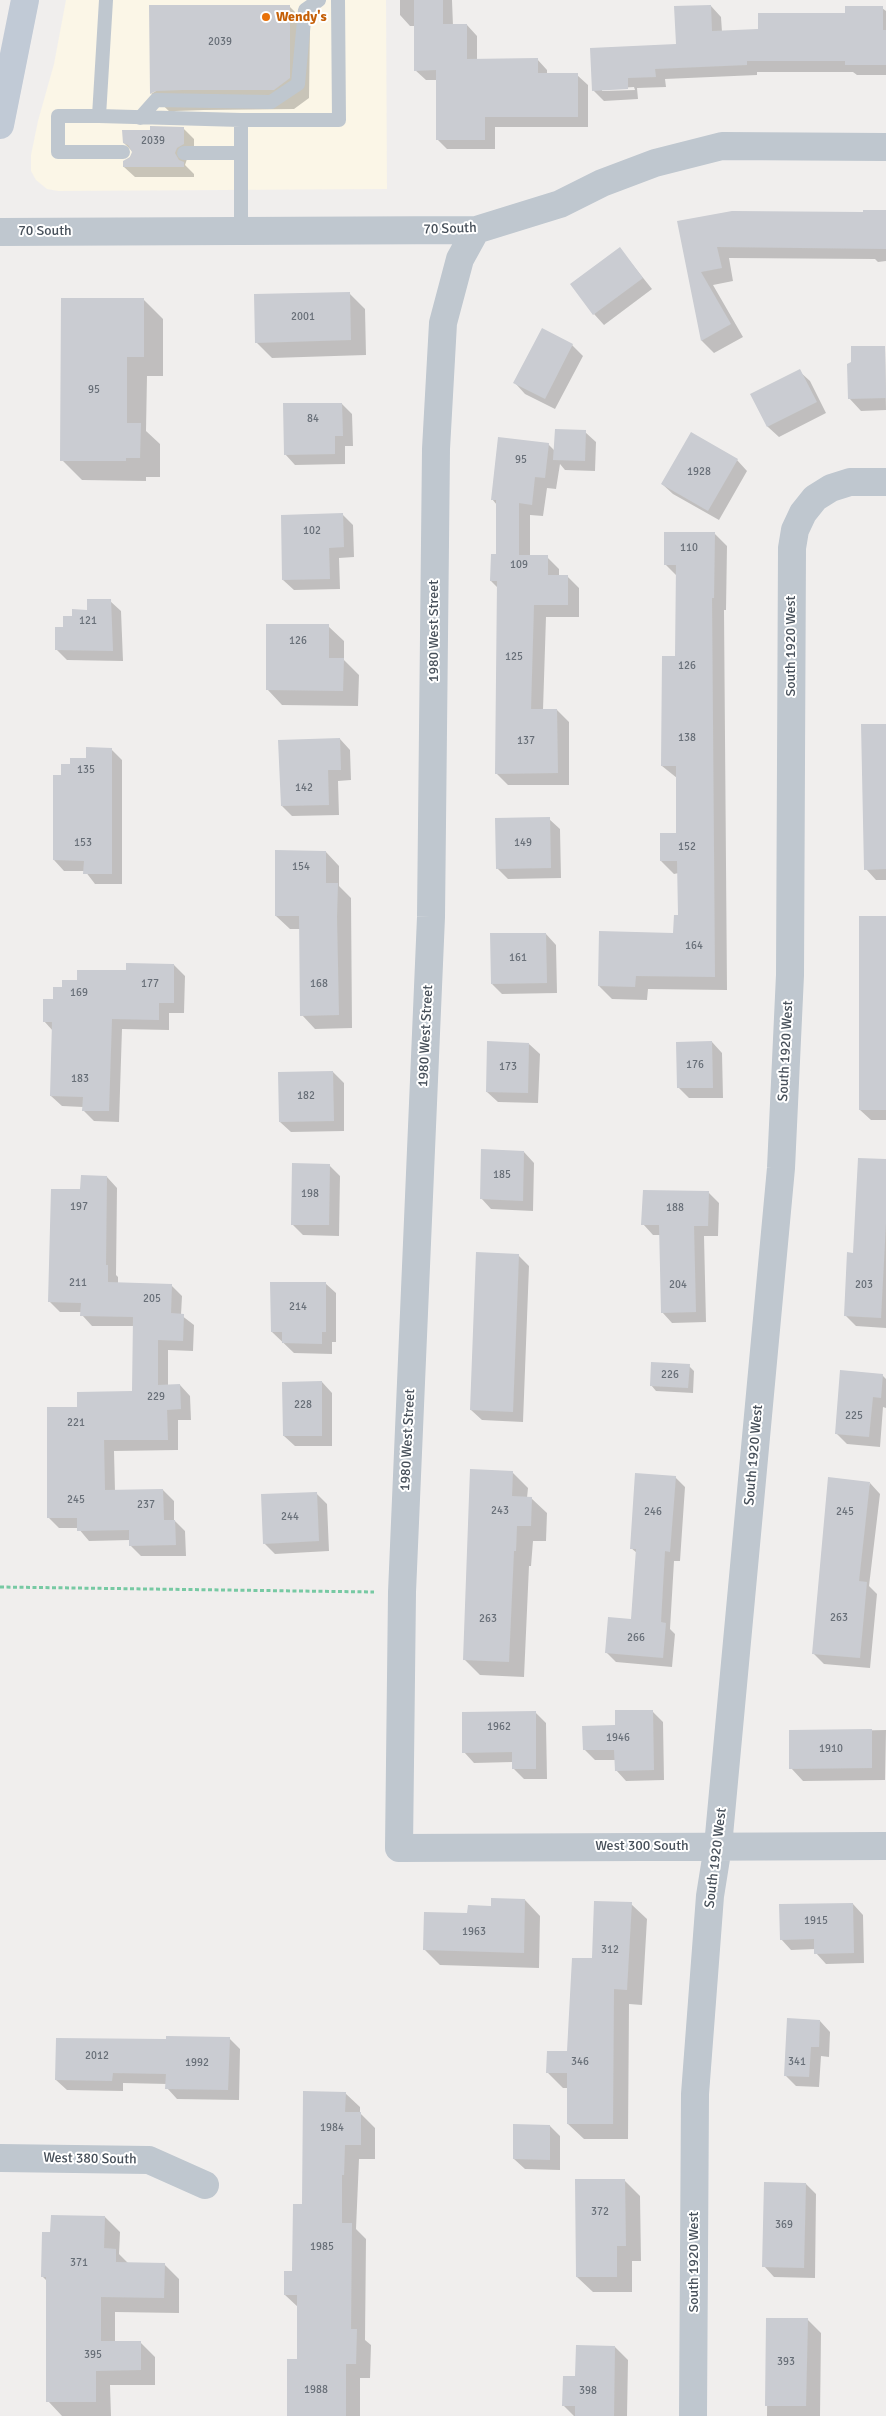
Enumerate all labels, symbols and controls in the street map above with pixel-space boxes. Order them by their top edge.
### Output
place label: Wendy's [276,9,327,25]
marker: Wendy's [260,11,272,23]
house number: 2039 [208,35,232,49]
house number: 2039 [141,134,165,148]
street label: 70 South [423,220,477,238]
street label: 70 South [18,223,72,239]
house number: 2001 [291,310,315,324]
house number: 95 [88,383,100,397]
house number: 84 [307,412,319,426]
house number: 95 [515,453,527,467]
house number: 1928 [687,465,711,479]
house number: 102 [303,524,321,538]
house number: 110 [680,541,698,555]
house number: 109 [510,558,528,572]
street label: 1980 West Street [426,580,442,682]
street label: South 1920 West [783,595,799,697]
house number: 121 [79,614,97,628]
house number: 126 [289,634,307,648]
house number: 125 [505,650,523,664]
house number: 126 [678,659,696,673]
house number: 138 [678,731,696,745]
house number: 137 [517,734,535,748]
house number: 135 [77,763,95,777]
house number: 142 [295,781,313,795]
house number: 153 [74,836,92,850]
house number: 149 [514,836,532,850]
house number: 152 [678,840,696,854]
house number: 154 [292,860,310,874]
house number: 164 [685,939,703,953]
house number: 161 [509,951,527,965]
house number: 177 [141,977,159,991]
house number: 168 [310,977,328,991]
street label: 1980 West Street [415,985,437,1087]
house number: 169 [70,986,88,1000]
street label: South 1920 West [775,1000,797,1102]
house number: 176 [686,1058,704,1072]
house number: 173 [499,1060,517,1074]
house number: 183 [71,1072,89,1086]
house number: 182 [297,1089,315,1103]
house number: 185 [493,1168,511,1182]
house number: 198 [301,1187,319,1201]
house number: 197 [70,1200,88,1214]
house number: 188 [666,1201,684,1215]
house number: 211 [69,1276,87,1290]
house number: 204 [669,1278,687,1292]
house number: 203 [855,1278,873,1292]
house number: 205 [143,1292,161,1306]
house number: 214 [289,1300,307,1314]
house number: 226 [661,1368,679,1382]
street label: 1980 West Street [397,1389,419,1491]
house number: 229 [147,1390,165,1404]
house number: 228 [294,1398,312,1412]
street label: South 1920 West [741,1404,767,1506]
house number: 225 [845,1409,863,1423]
house number: 221 [67,1416,85,1430]
house number: 245 [67,1493,85,1507]
house number: 237 [137,1498,155,1512]
house number: 243 [491,1504,509,1518]
house number: 246 [644,1505,662,1519]
house number: 245 [836,1505,854,1519]
house number: 244 [281,1510,299,1524]
house number: 263 [830,1611,848,1625]
house number: 263 [479,1612,497,1626]
house number: 266 [627,1631,645,1645]
house number: 1962 [487,1720,511,1734]
house number: 1946 [606,1731,630,1745]
house number: 1910 [819,1742,843,1756]
street label: South 1920 West [702,1807,730,1909]
street label: West 300 South [595,1838,689,1854]
house number: 1915 [804,1914,828,1928]
house number: 1963 [462,1925,486,1939]
house number: 312 [601,1943,619,1957]
house number: 2012 [85,2049,109,2063]
house number: 346 [571,2055,589,2069]
house number: 341 [788,2055,806,2069]
house number: 1992 [185,2056,209,2070]
house number: 1984 [320,2121,344,2135]
street label: West 380 South [43,2150,137,2168]
house number: 372 [591,2205,609,2219]
street label: South 1920 West [686,2211,702,2313]
house number: 369 [775,2218,793,2232]
house number: 1985 [310,2240,334,2254]
house number: 371 [70,2256,88,2270]
house number: 395 [84,2348,102,2362]
house number: 393 [777,2355,795,2369]
house number: 1988 [304,2383,328,2397]
house number: 398 [579,2384,597,2398]

